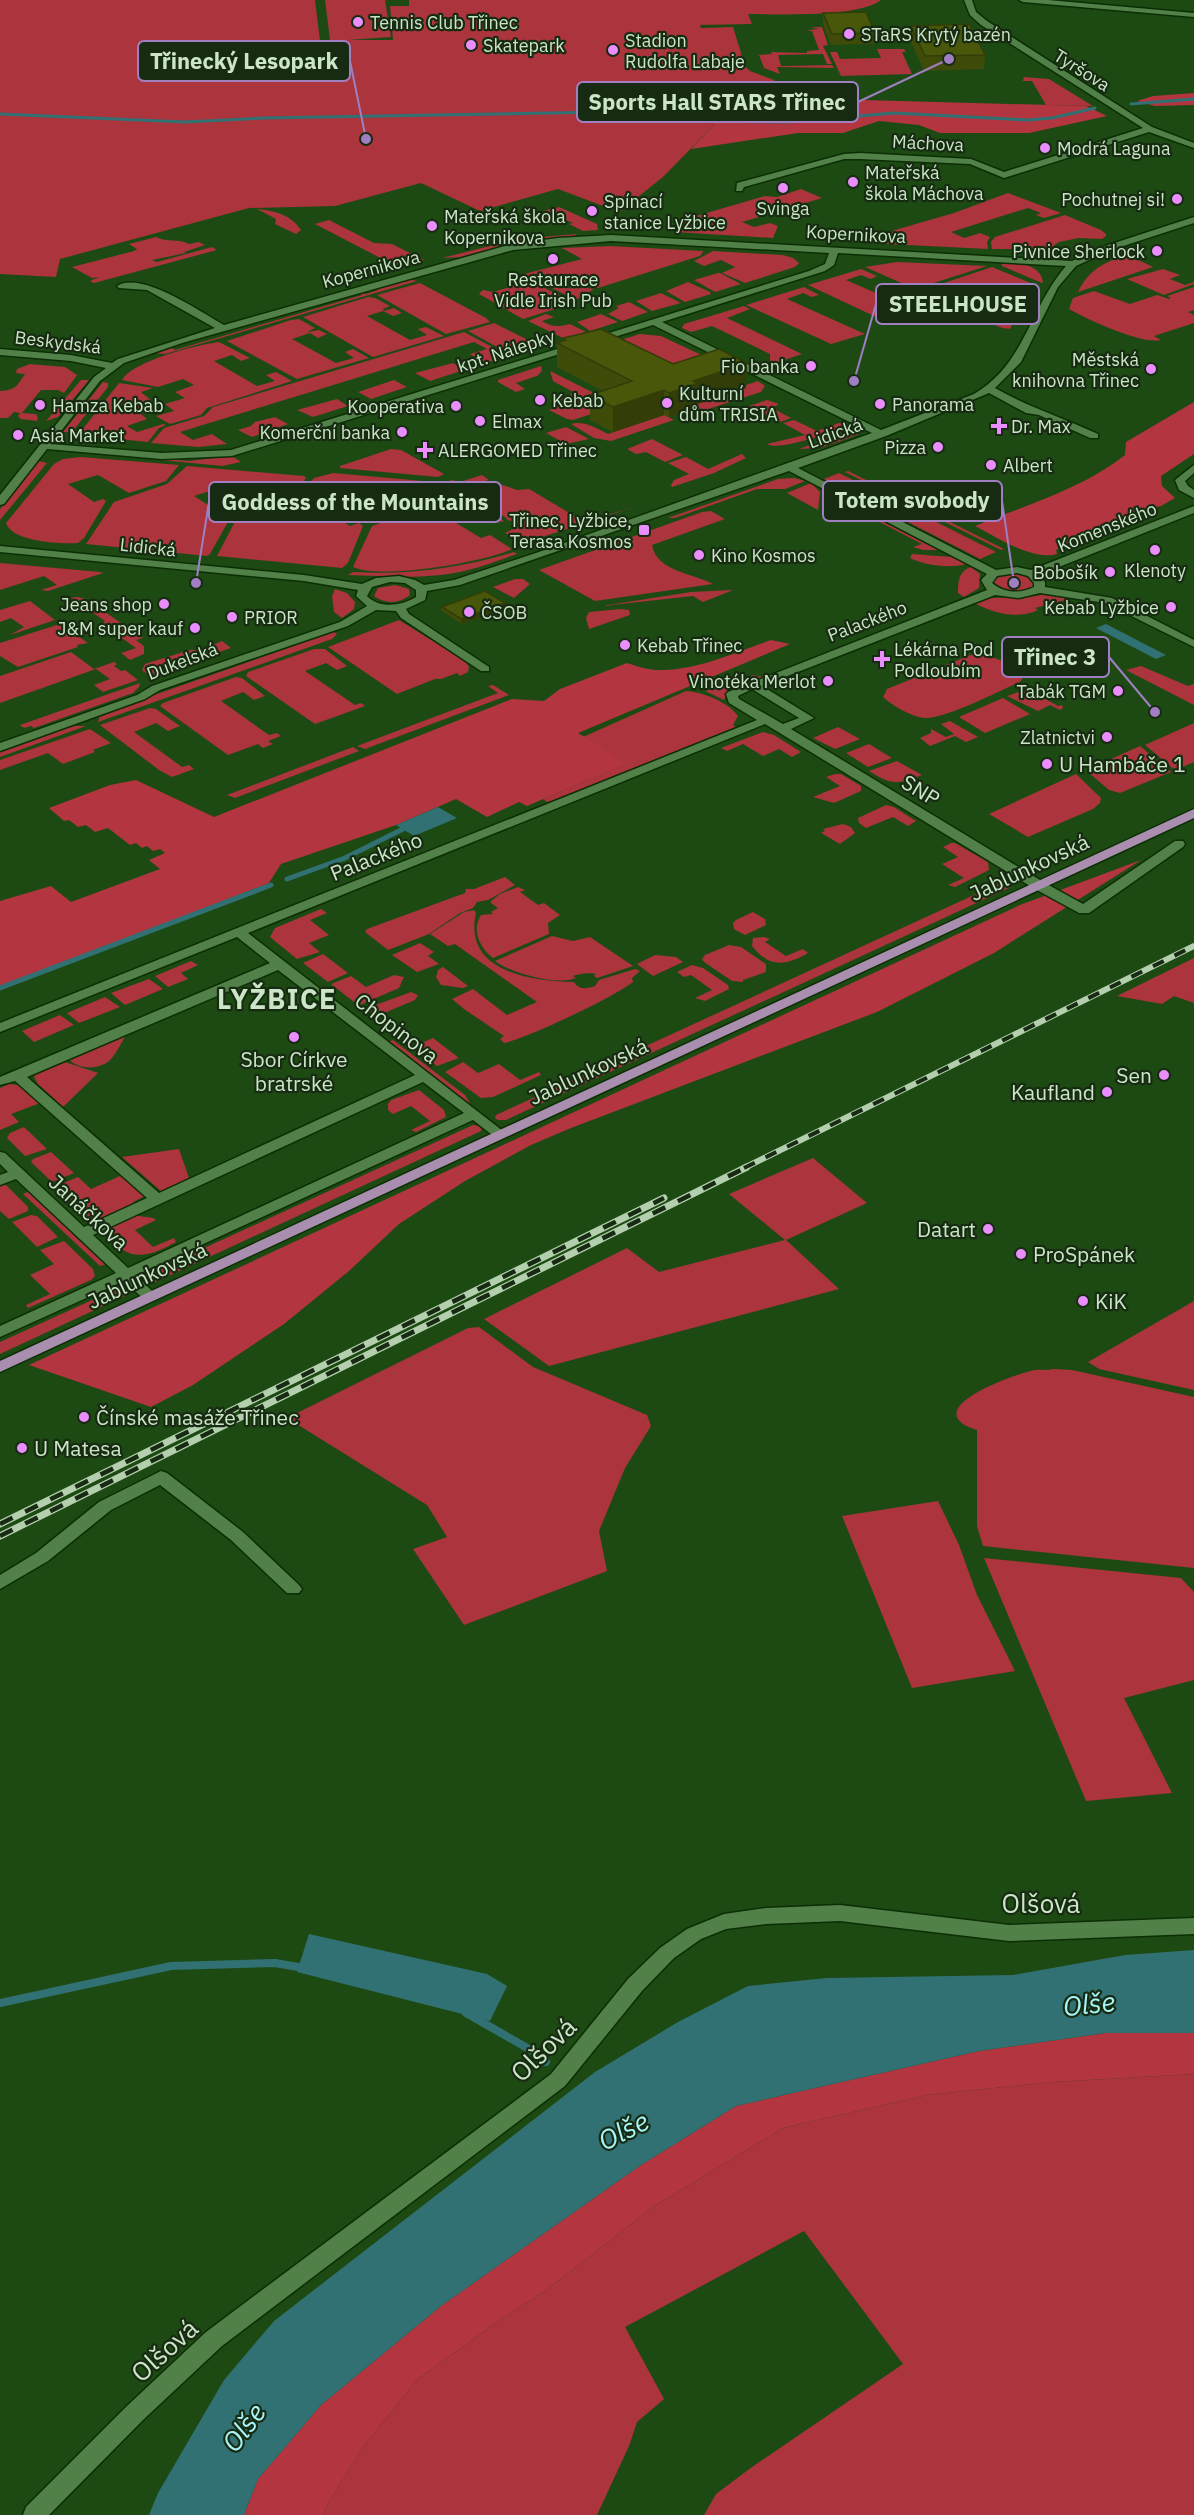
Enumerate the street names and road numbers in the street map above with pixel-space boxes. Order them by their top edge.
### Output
street label: Tyršova [1050,44,1115,96]
street label: Máchova [892,130,965,156]
street label: Kopernikova [805,220,907,248]
street label: Kopernikova [320,245,423,293]
street label: kpt. Nálepky [454,324,558,378]
street label: Beskydská [13,325,103,359]
street label: Lidická [805,412,866,453]
street label: Komenského [1054,497,1160,557]
street label: Lidická [119,533,178,561]
street label: Palackého [824,595,910,647]
street label: Dukelská [143,637,221,685]
street label: SNP [897,768,945,812]
street label: Palackého [326,825,426,887]
street label: Jablunkovská [965,827,1093,907]
street label: Chopinova [349,986,445,1070]
street label: Jablunkovská [524,1031,652,1111]
street label: Janáčkova [43,1168,135,1256]
street label: Jablunkovská [83,1235,211,1315]
street label: Olšová [1002,1886,1081,1920]
street label: Olšová [503,2009,583,2089]
street label: Olšová [123,2311,205,2389]

